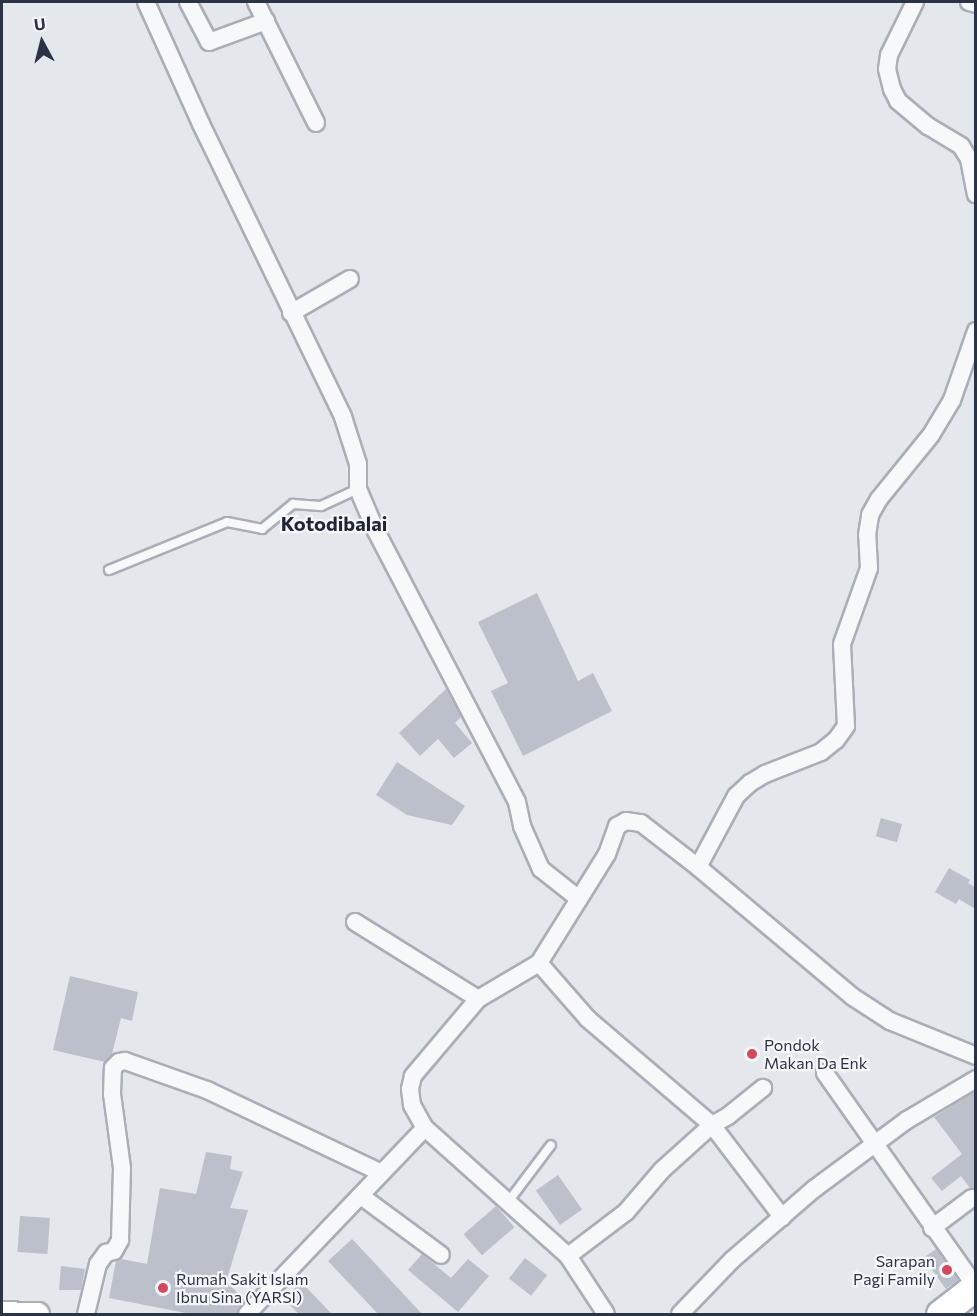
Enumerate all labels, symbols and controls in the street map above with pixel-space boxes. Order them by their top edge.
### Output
north arrow [12,12,72,72]
text: U [33,13,47,34]
district label: Kotodibalai [281,511,387,535]
place label: Pondok Makan Da Enk [764,1035,867,1073]
marker: Pondok Makan Da Enk [745,1047,759,1061]
place label: Sarapan Pagi Family [853,1251,935,1289]
marker: Sarapan Pagi Family [940,1263,954,1277]
place label: Rumah Sakit Islam Ibnu Sina (YARSI) [176,1269,308,1307]
marker: Rumah Sakit Islam Ibnu Sina (YARSI) [154,1279,172,1297]

